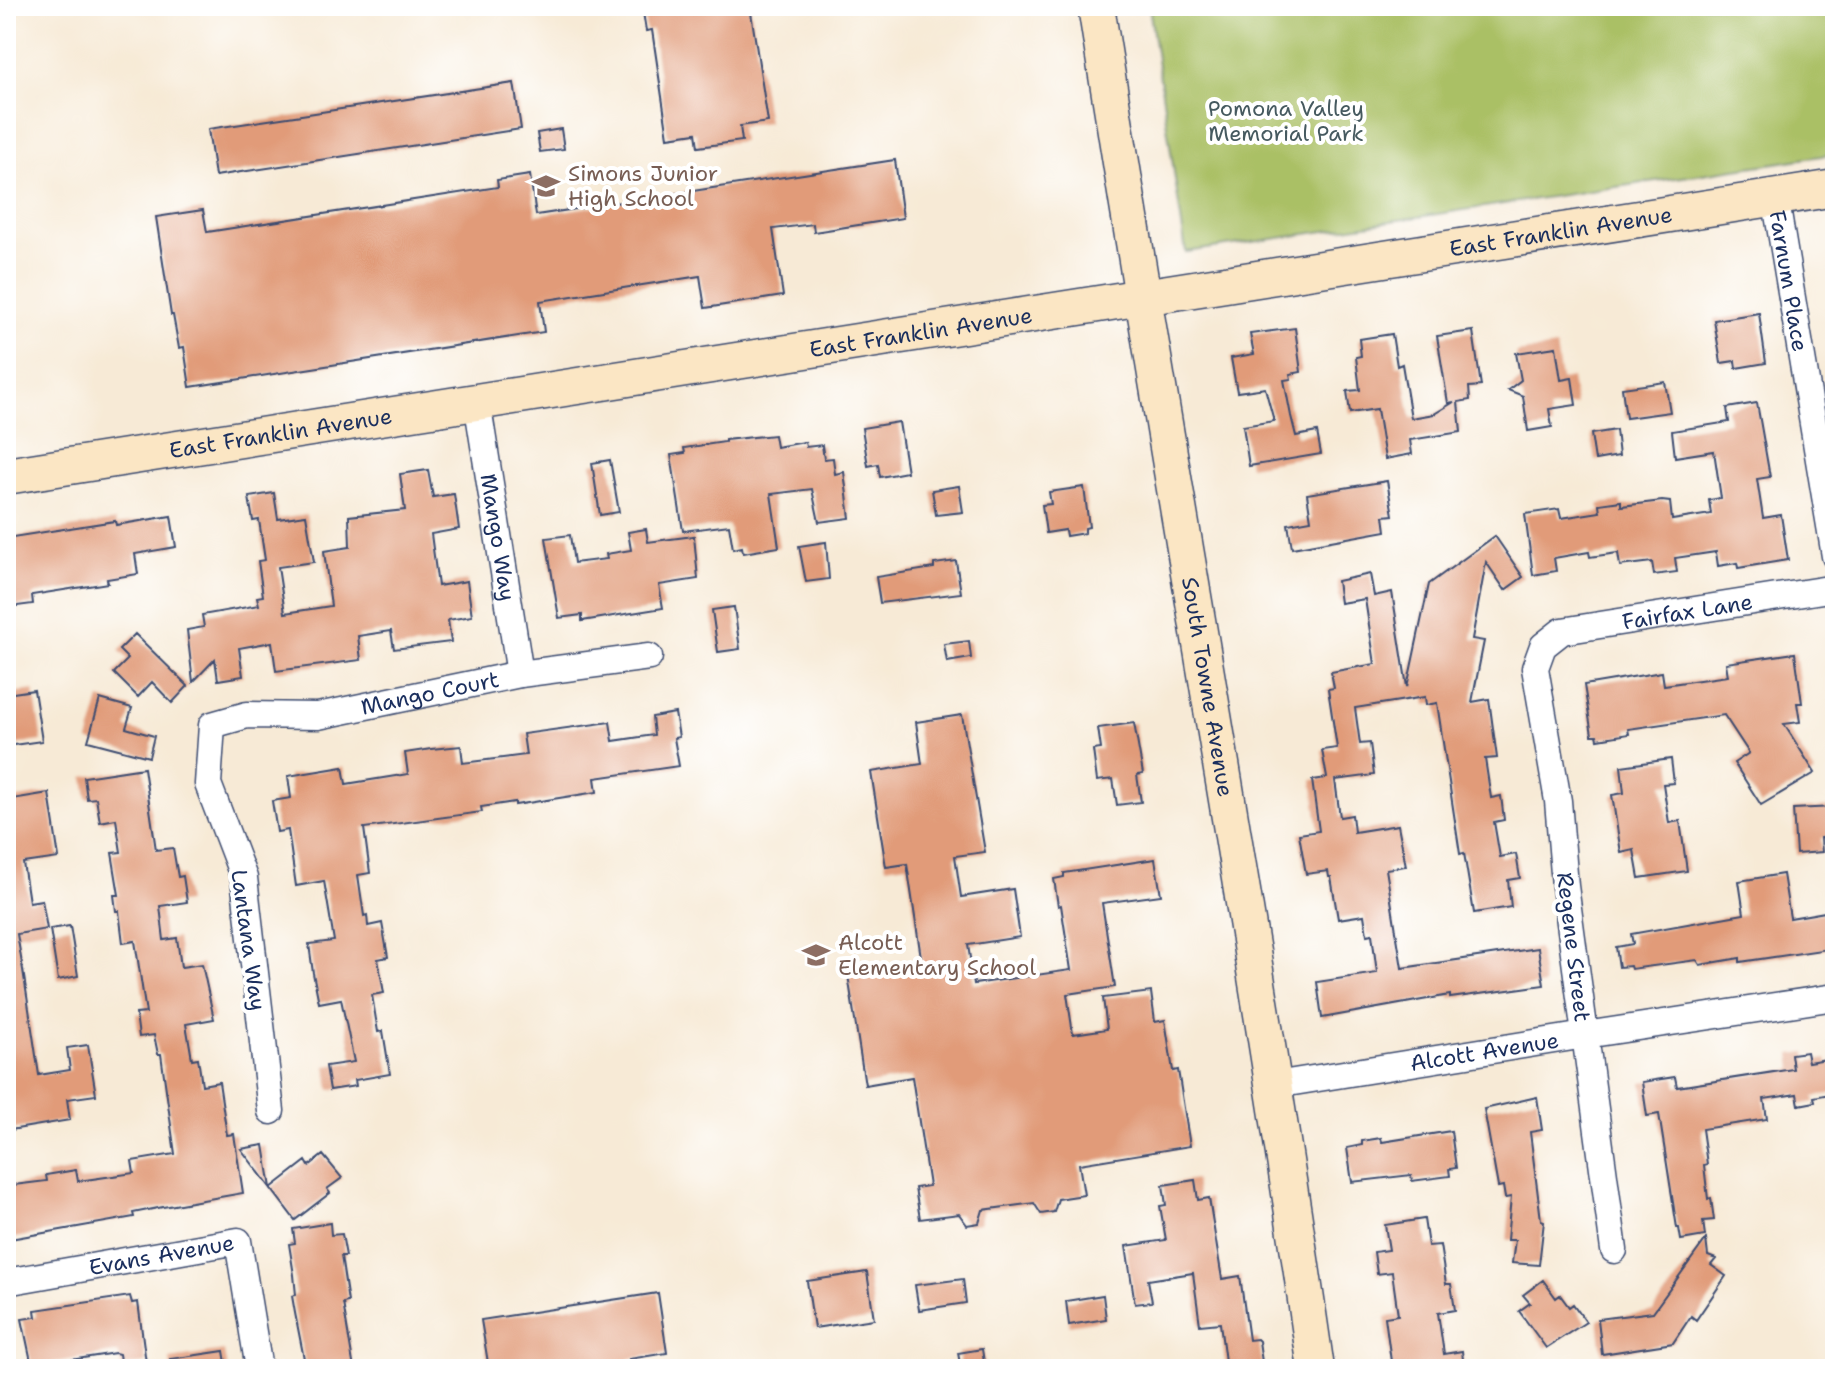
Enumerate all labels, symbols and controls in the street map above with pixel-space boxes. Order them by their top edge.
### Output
park label: Pomona Valley Memorial Park [1208,94,1364,148]
place label: Simons Junior High School [568,159,718,213]
school or university icon: Simons Junior High School [531,171,561,201]
street label: East Franklin Avenue [1447,200,1674,264]
street label: Farnum Place [1763,208,1815,354]
street label: East Franklin Avenue [807,301,1034,364]
street label: East Franklin Avenue [167,401,394,465]
street label: Mango Way [474,472,522,603]
street label: South Towne Avenue [1175,575,1240,799]
street label: Fairfax Lane [1620,587,1755,636]
street label: Mango Court [358,665,502,722]
street label: Lantana Way [224,868,273,1013]
street label: Regene Street [1550,871,1597,1023]
place label: Alcott Elementary School [838,928,1036,982]
school or university icon: Alcott Elementary School [801,940,831,970]
street label: Alcott Avenue [1408,1025,1561,1078]
street label: Evans Avenue [87,1228,237,1282]

